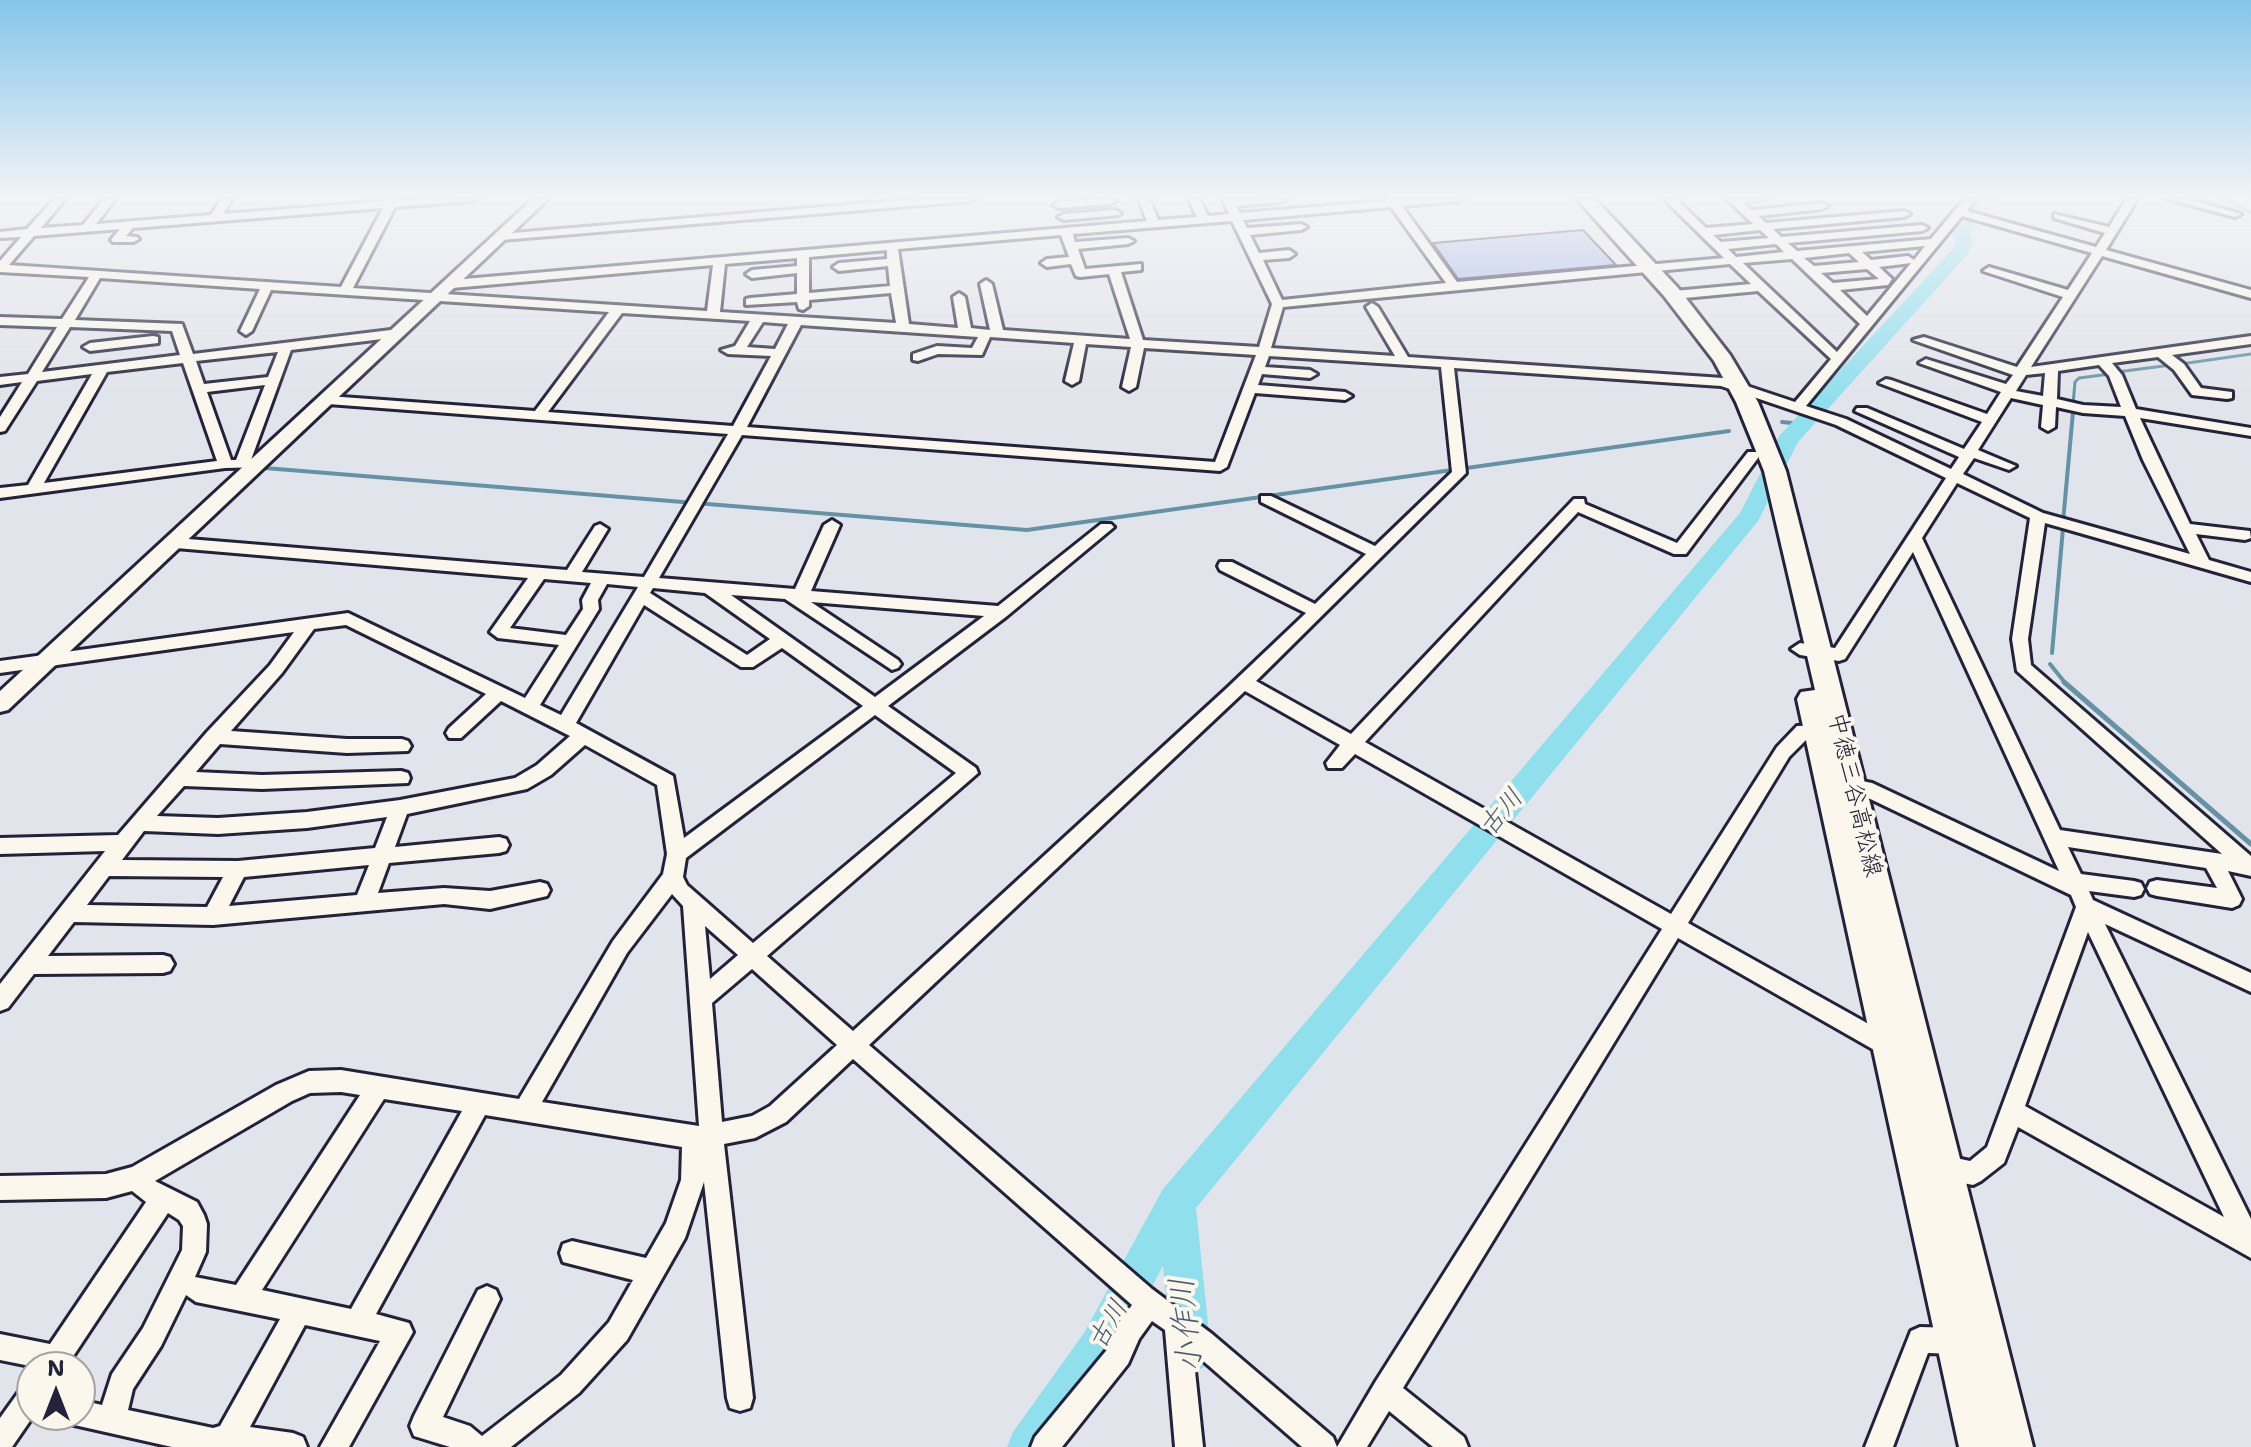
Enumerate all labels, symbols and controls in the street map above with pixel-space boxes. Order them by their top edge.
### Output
street label: 中徳三谷高松線 [1821,710,1887,880]
water label: 古川 [1473,783,1531,843]
water label: 小作川 [1164,1275,1212,1375]
water label: 古川 [1082,1295,1136,1355]
north arrow [16,1351,96,1431]
text: N [47,1354,65,1383]

